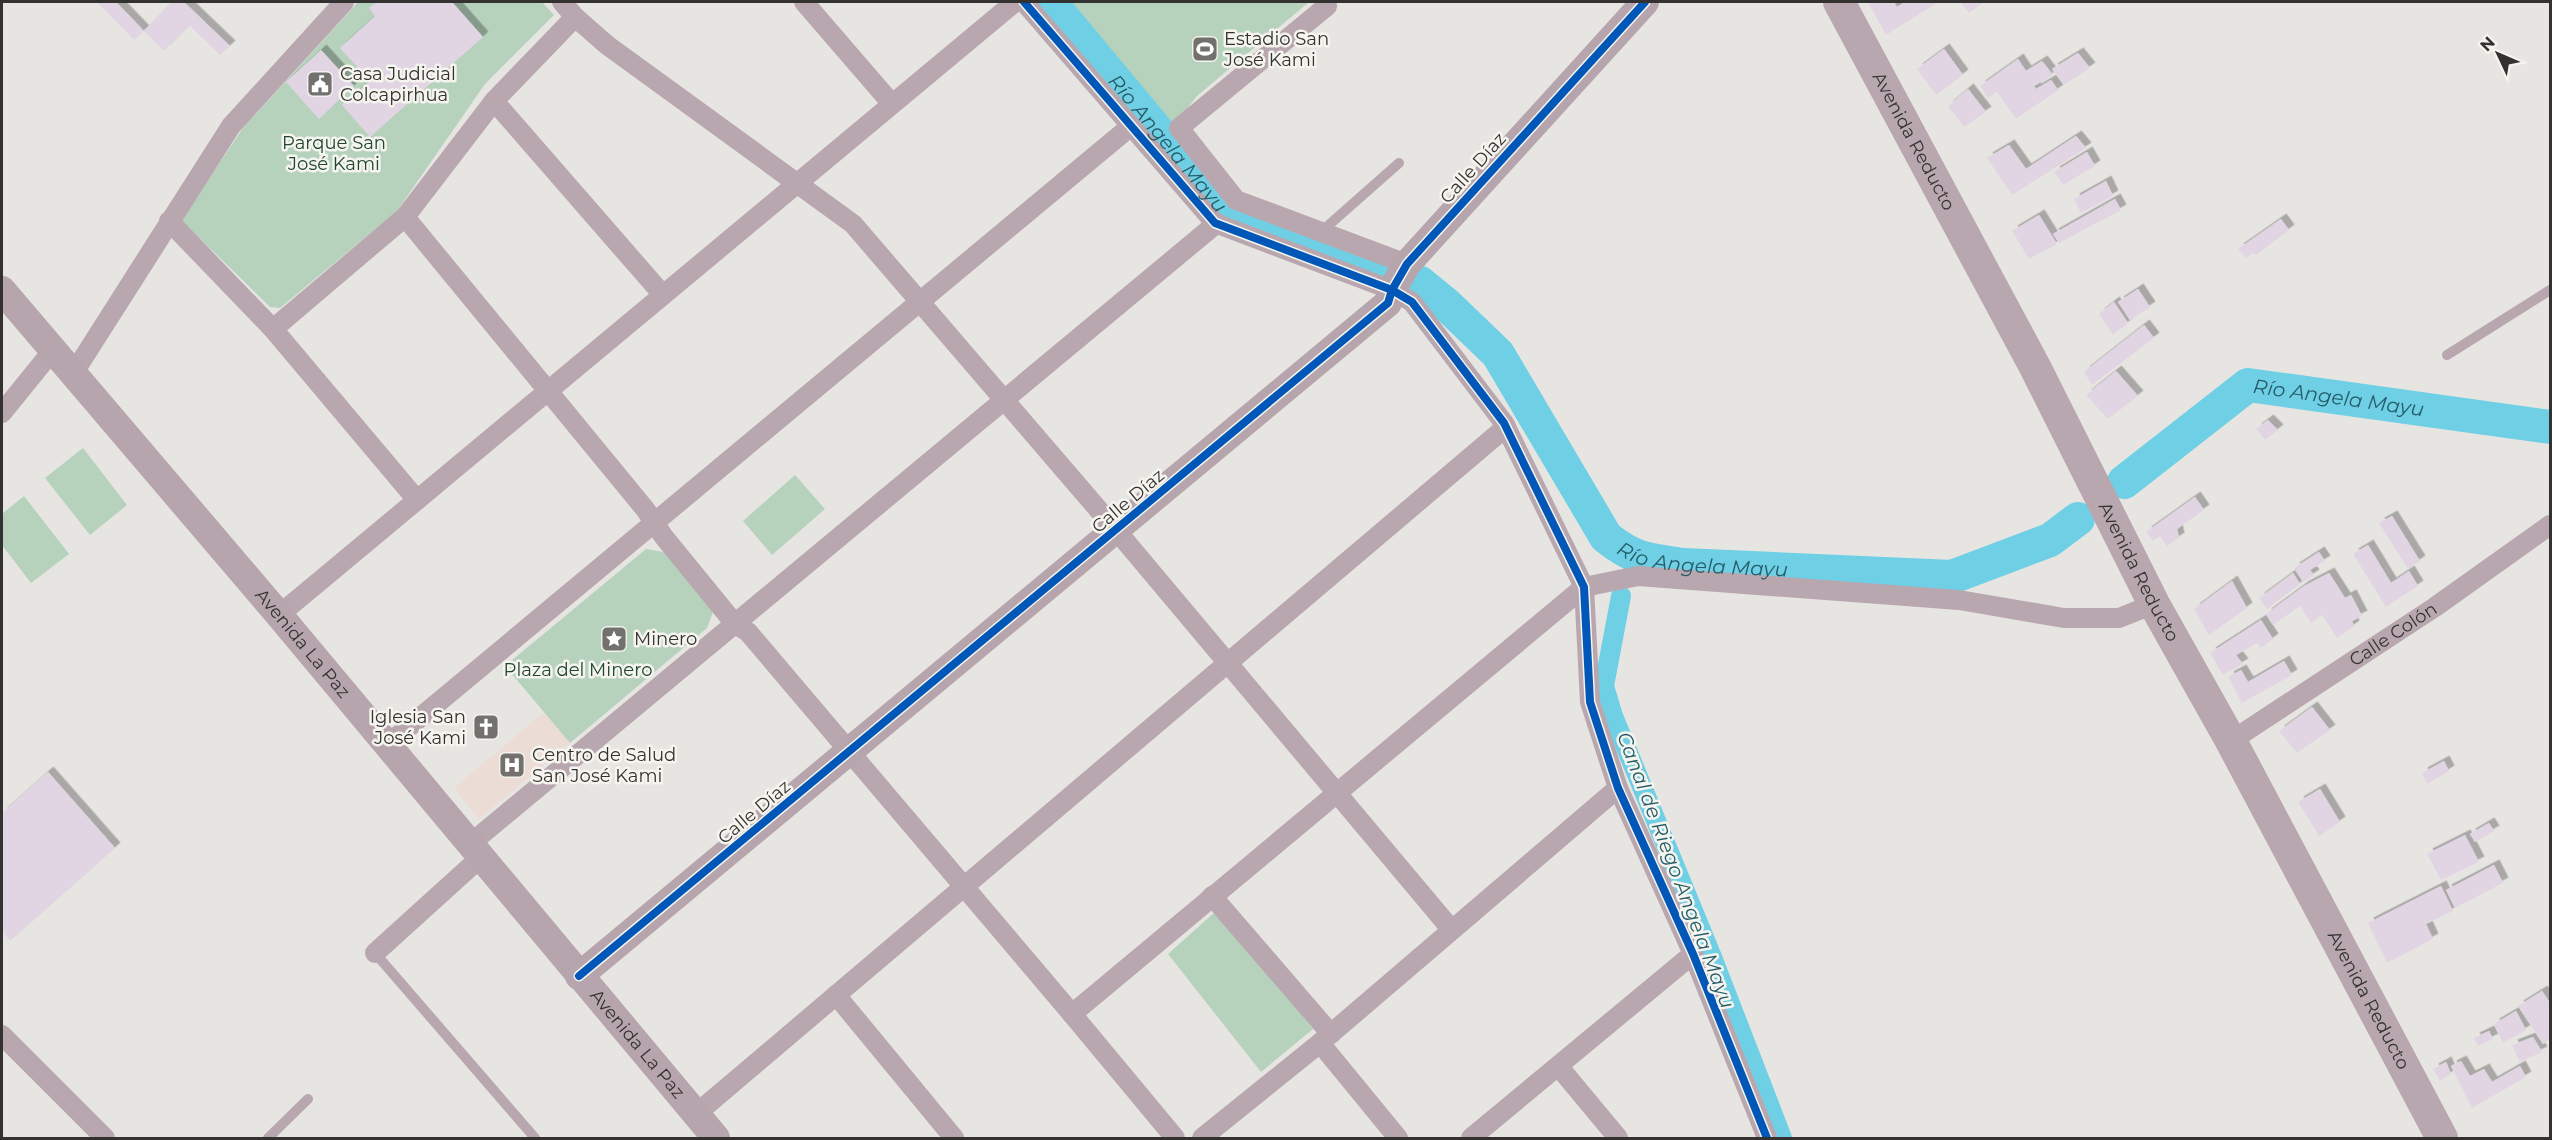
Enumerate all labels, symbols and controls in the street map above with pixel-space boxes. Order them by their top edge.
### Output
north arrow [2468,24,2528,84]
place label: Estadio San José Kami [1223,28,1329,71]
text: N [2476,33,2499,55]
sports icon: Estadio San José Kami [1190,34,1220,64]
place label: Casa Judicial Colcapirhua [340,63,456,106]
street label: Avenida Reducto [1868,68,1960,214]
public building icon: Casa Judicial Colcapirhua [305,69,335,99]
water label: Río Angela Mayu [1103,69,1232,217]
street label: Calle Díaz [1435,128,1511,208]
park label: Parque San José Kami [282,132,386,175]
water label: Río Angela Mayu [2252,374,2426,421]
street label: Calle Díaz [1087,464,1169,538]
street label: Avenida Reducto [2094,498,2184,646]
water label: Río Angela Mayu [1613,536,1788,582]
street label: Avenida La Paz [251,584,355,703]
street label: Calle Colón [2345,598,2441,671]
place icon: Minero [599,624,629,654]
place label: Minero [634,628,697,650]
park label: Plaza del Minero [504,659,652,681]
place label: Iglesia San José Kami [370,706,466,749]
church icon: Iglesia San José Kami [471,712,501,742]
water label: Canal de Riego Angela Mayu [1612,728,1740,1012]
place label: Centro de Salud San José Kami [532,744,676,787]
hospital icon: Centro de Salud San José Kami [497,750,527,780]
street label: Calle Díaz [713,775,795,849]
street label: Avenida Reducto [2323,927,2415,1073]
street label: Avenida La Paz [585,985,689,1103]

